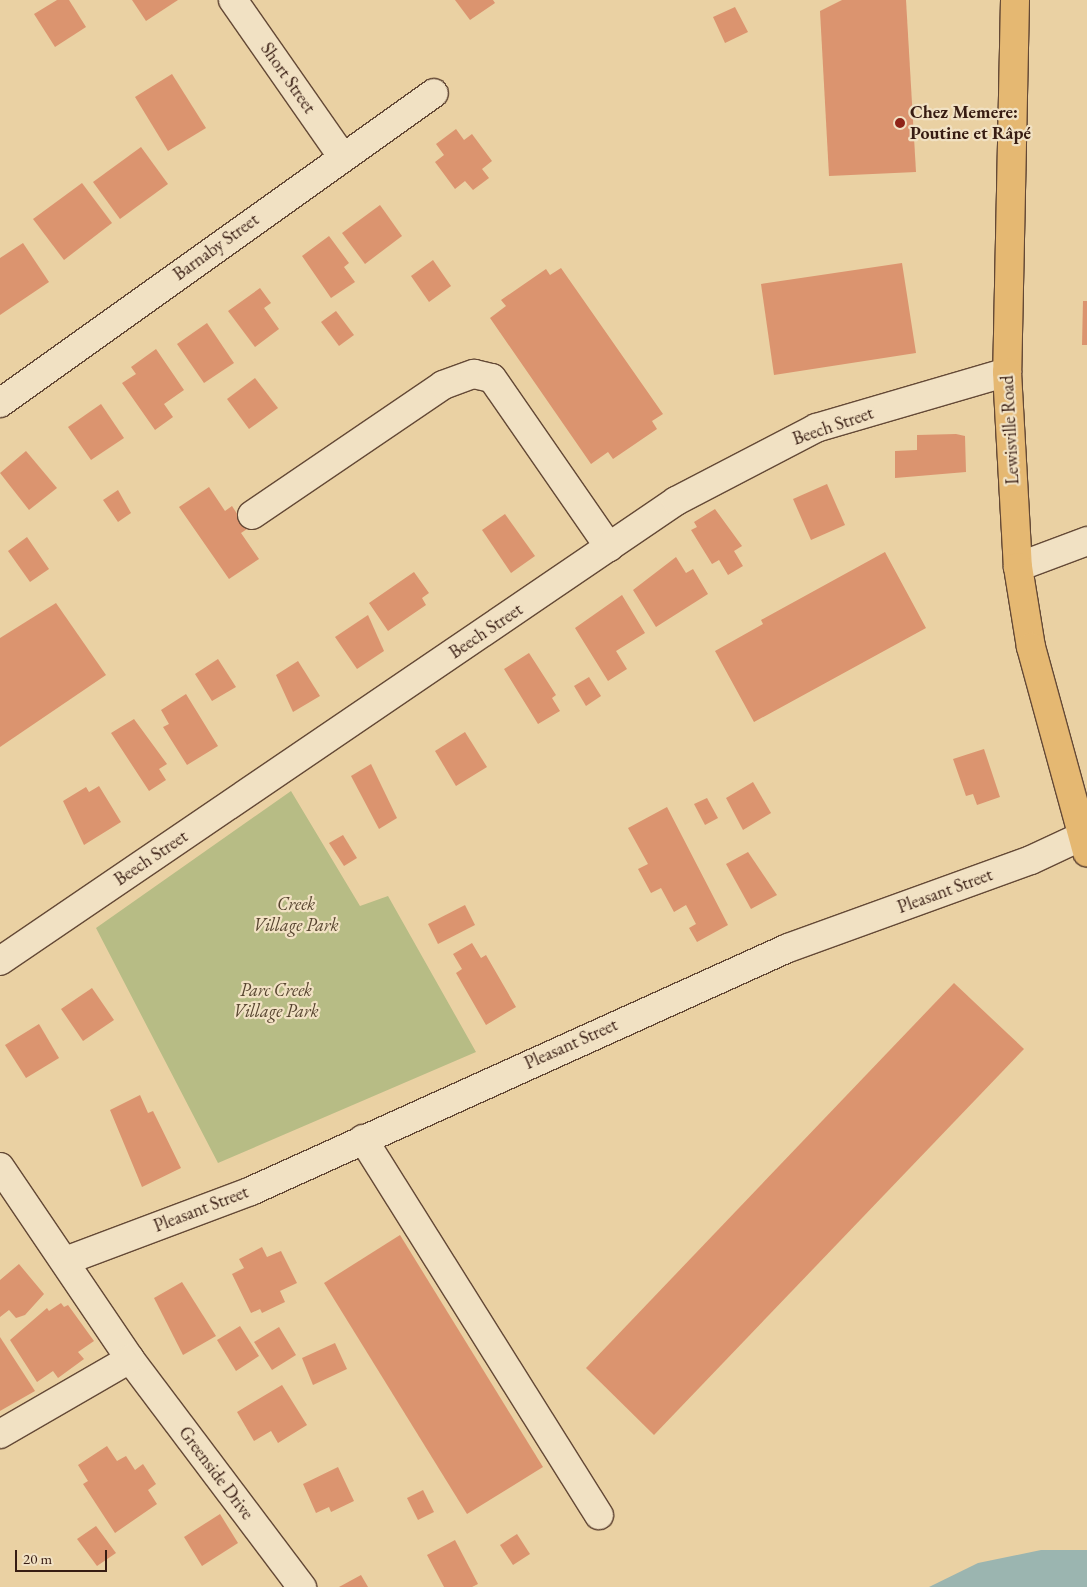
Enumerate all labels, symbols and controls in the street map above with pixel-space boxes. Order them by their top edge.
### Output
street label: Short Street [256,38,320,118]
place label: Chez Memere: Poutine et Râpé [910,102,1031,144]
marker: Chez Memere: Poutine et Râpé [894,117,906,129]
street label: Barnaby Street [169,209,263,285]
street label: Lewisville Road [996,375,1024,485]
street label: Beech Street [790,402,876,450]
street label: Beech Street [445,599,527,663]
street label: Beech Street [110,826,192,890]
street label: Pleasant Street [894,864,996,918]
park label: Creek Village Park [253,894,339,936]
park label: Parc Creek Village Park [233,980,319,1022]
street label: Pleasant Street [521,1014,621,1074]
street label: Pleasant Street [151,1181,251,1237]
street label: Greenside Drive [174,1422,258,1524]
scale bar [18,1540,110,1572]
text: 20 m [23,1549,52,1568]

